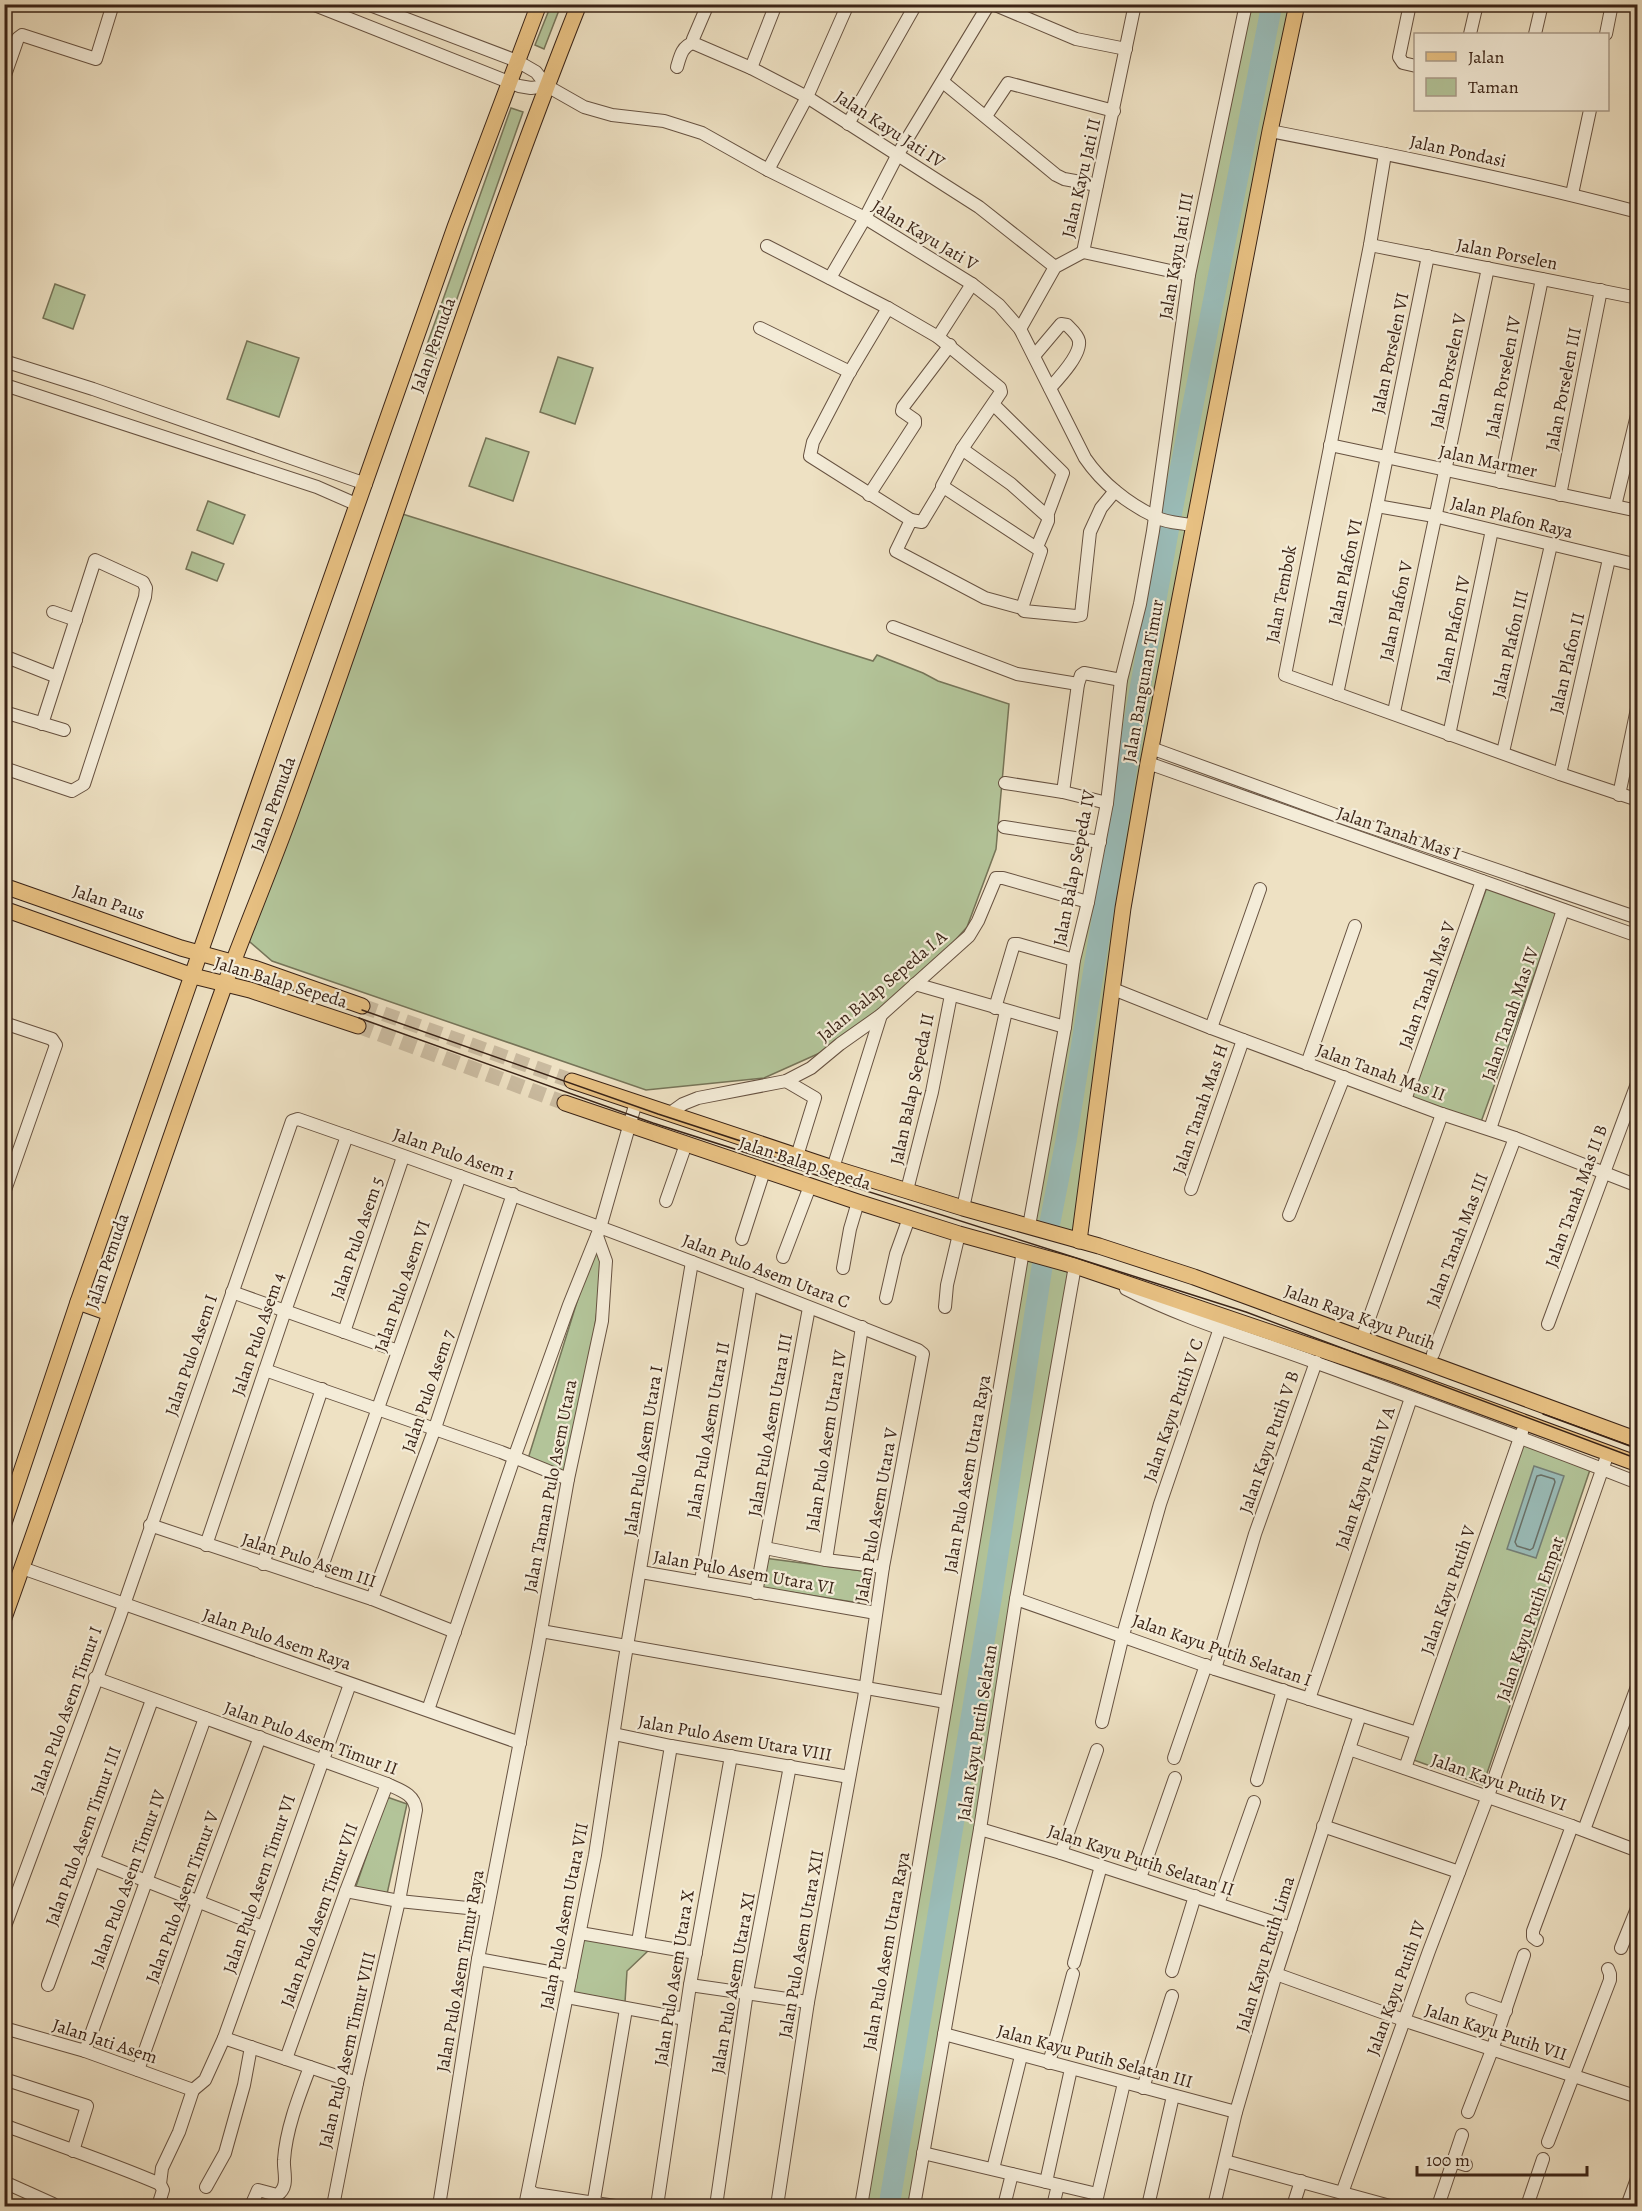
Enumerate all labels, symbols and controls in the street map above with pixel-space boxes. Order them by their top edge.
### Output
legend [1414,33,1609,111]
text: Jalan [1468,45,1505,69]
text: Taman [1468,75,1519,99]
street label: Jalan Kayu Jati IV [831,85,949,173]
street label: Jalan Kayu Jati II [1056,116,1106,240]
street label: Jalan Pondasi [1407,129,1509,173]
street label: Jalan Kayu Jati III [1153,191,1199,321]
street label: Jalan Kayu Jati V [867,194,983,276]
street label: Jalan Porselen [1454,232,1560,276]
street label: Jalan Porselen VI [1365,290,1415,416]
street label: Jalan Pemuda [405,293,462,396]
street label: Jalan Porselen V [1424,311,1472,431]
street label: Jalan Porselen IV [1479,314,1527,440]
street label: Jalan Porselen III [1539,325,1587,453]
street label: Jalan Marmer [1436,439,1540,483]
street label: Jalan Plafon Raya [1448,490,1576,544]
street label: Jalan Plafon VI [1322,517,1368,627]
street label: Jalan Tembok [1260,543,1302,645]
street label: Jalan Plafon V [1374,559,1418,663]
street label: Jalan Plafon IV [1430,574,1476,684]
street label: Jalan Plafon III [1486,588,1534,700]
street label: Jalan Bangunan Timur [1117,597,1169,765]
street label: Jalan Plafon II [1544,610,1590,716]
street label: Jalan Pemuda [245,752,302,855]
street label: Jalan Balap Sepeda IV [1047,788,1101,948]
street label: Jalan Tanah Mas I [1334,801,1464,865]
street label: Jalan Paus [70,878,148,926]
street label: Jalan Tanah Mas V [1393,918,1461,1052]
street label: Jalan Balap Sepeda I A [812,924,952,1047]
street label: Jalan Tanah Mas IV [1476,944,1544,1084]
street label: Jalan Balap Sepeda [212,950,351,1014]
street label: Jalan Balap Sepeda II [884,1011,940,1167]
street label: Jalan Tanah Mas II [1313,1037,1449,1107]
street label: Jalan Tanah Mas H [1166,1041,1234,1177]
street label: Jalan Tanah Mas II B [1539,1121,1613,1271]
street label: Jalan Pulo Asem 1 [390,1122,518,1186]
street label: Jalan Balap Sepeda [736,1130,875,1196]
street label: Jalan Tanah Mas III [1420,1169,1494,1311]
street label: Jalan Pulo Asem 5 [325,1173,389,1303]
street label: Jalan Pemuda [79,1209,135,1312]
street label: Jalan Pulo Asem VI [368,1217,436,1355]
street label: Jalan Pulo Asem Utara C [679,1228,853,1314]
street label: Jalan Pulo Asem 4 [226,1269,290,1399]
street label: Jalan Raya Kayu Putih [1281,1279,1439,1356]
street label: Jalan Pulo Asem I [159,1291,223,1419]
street label: Jalan Pulo Asem 7 [396,1326,460,1456]
street label: Jalan Pulo Asem Utara III [742,1332,798,1518]
street label: Jalan Kayu Putih V C [1137,1335,1209,1485]
street label: Jalan Pulo Asem Utara II [681,1340,735,1520]
street label: Jalan Pulo Asem Utara IV [800,1348,852,1534]
street label: Jalan Pulo Asem Utara I [618,1364,668,1538]
street label: Jalan Kayu Putih V B [1233,1367,1305,1517]
street label: Jalan Pulo Asem Utara Raya [938,1372,996,1575]
street label: Jalan Taman Pulo Asem Utara [518,1377,583,1595]
street label: Jalan Kayu Putih V A [1329,1403,1401,1553]
street label: Jalan Pulo Asem Utara V [849,1426,903,1604]
street label: Jalan Kayu Putih V [1415,1522,1481,1658]
street label: Jalan Pulo Asem III [239,1527,379,1593]
street label: Jalan Kayu Putih Empat [1490,1533,1570,1705]
street label: Jalan Pulo Asem Utara VI [652,1544,836,1600]
street label: Jalan Pulo Asem Raya [199,1602,355,1676]
street label: Jalan Kayu Putih Selatan I [1129,1608,1315,1692]
street label: Jalan Pulo Asem Timur I [24,1623,108,1797]
street label: Jalan Kayu Putih Selatan [951,1643,1003,1823]
street label: Jalan Pulo Asem Timur II [221,1695,401,1781]
street label: Jalan Pulo Asem Utara VIII [636,1709,834,1767]
street label: Jalan Pulo Asem Timur III [39,1743,127,1929]
street label: Jalan Kayu Putih VI [1428,1748,1570,1816]
street label: Jalan Pulo Asem Timur IV [85,1787,171,1971]
street label: Jalan Pulo Asem Timur VI [217,1791,301,1977]
street label: Jalan Pulo Asem Timur V [140,1808,224,1986]
street label: Jalan Kayu Putih Selatan II [1045,1818,1237,1902]
street label: Jalan Pulo Asem Timur VII [274,1820,364,2010]
street label: Jalan Pulo Asem Utara VII [534,1820,594,2012]
street label: Jalan Pulo Asem Utara XII [773,1848,829,2040]
street label: Jalan Pulo Asem Utara Raya [857,1849,915,2052]
street label: Jalan Pulo Asem Timur Raya [430,1867,490,2074]
street label: Jalan Kayu Putih Lima [1230,1873,1300,2035]
street label: Jalan Pulo Asem Utara X [648,1888,700,2068]
street label: Jalan Pulo Asem Utara XI [705,1890,761,2076]
street label: Jalan Kayu Putih IV [1360,1917,1432,2059]
street label: Jalan Pulo Asem Timur VIII [313,1949,381,2151]
street label: Jalan Kayu Putih VII [1422,1998,1570,2066]
street label: Jalan Jati Asem [49,2013,161,2069]
street label: Jalan Kayu Putih Selatan III [995,2018,1195,2094]
scale bar [1417,2139,1586,2177]
text: 100 m [1426,2148,1470,2172]

